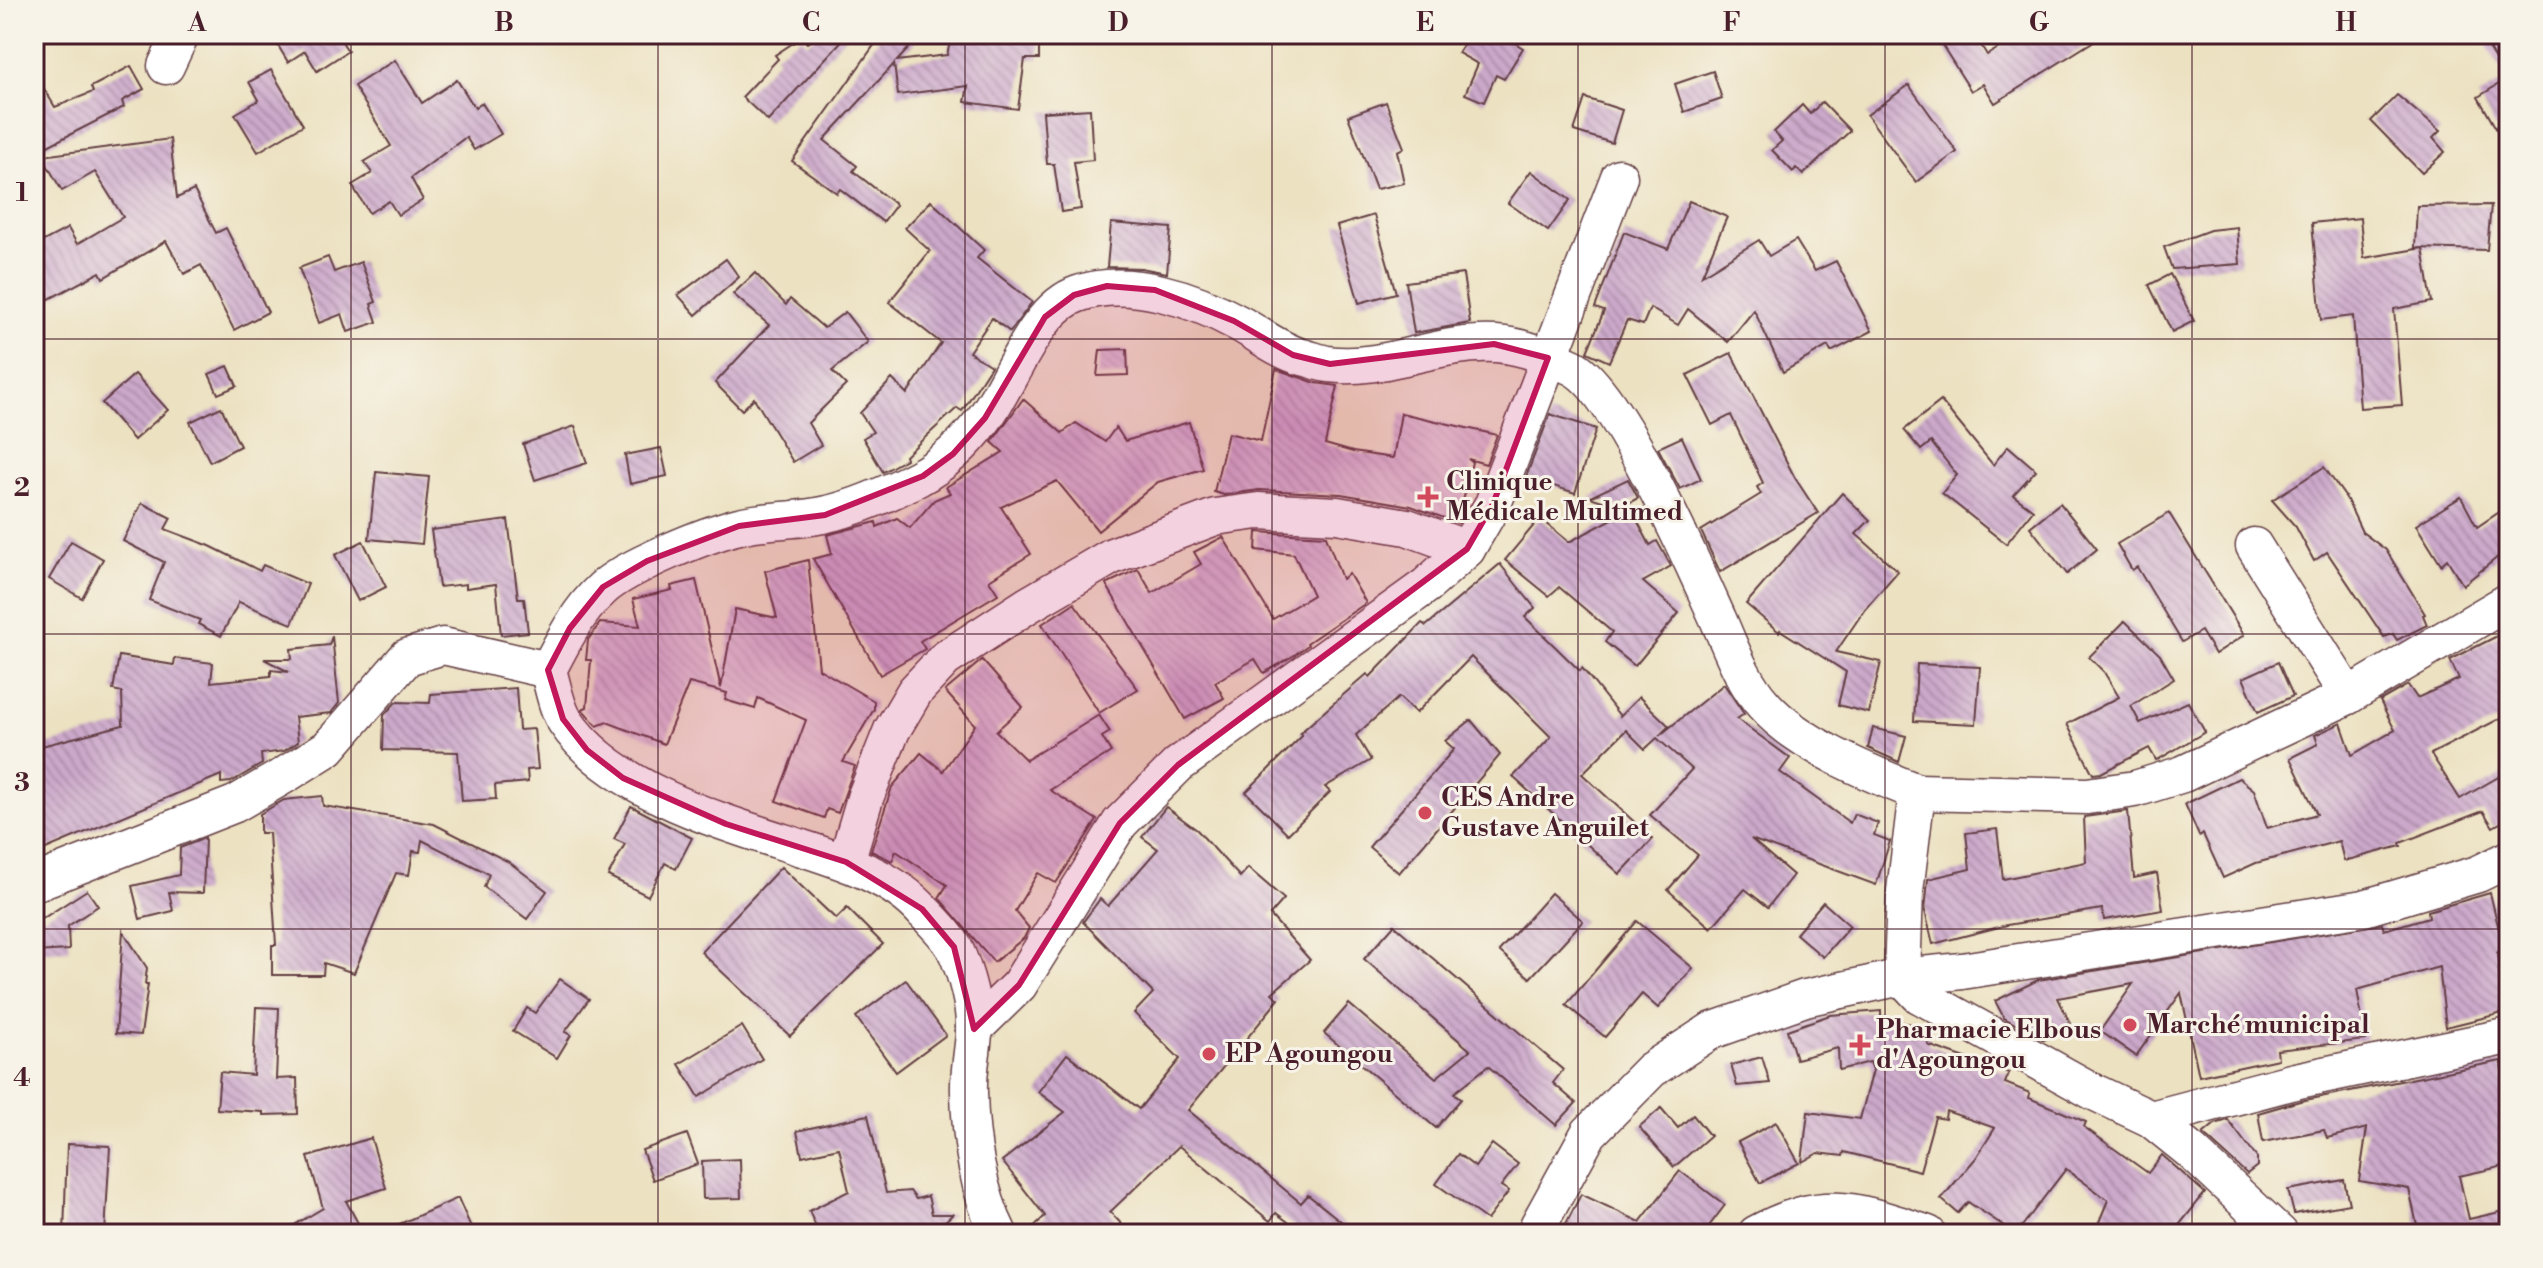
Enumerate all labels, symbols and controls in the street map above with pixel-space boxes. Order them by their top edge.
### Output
text: A [187,7,207,39]
text: B [494,7,514,39]
text: C [802,7,820,39]
text: D [1108,7,1128,39]
text: E [1416,7,1434,39]
text: F [1723,7,1741,39]
text: G [2029,7,2050,39]
text: H [2335,7,2357,39]
text: 1 [16,177,29,209]
place label: Clinique Médicale Multimed [1446,466,1683,528]
text: 2 [14,472,30,504]
marker: Clinique Médicale Multimed [1417,486,1439,508]
text: 3 [14,767,30,799]
place label: CES Andre Gustave Anguilet [1441,782,1650,844]
marker: CES Andre Gustave Anguilet [1416,804,1434,822]
place label: Marché municipal [2146,1009,2370,1041]
place label: Pharmacie Elbous d'Agoungou [1876,1014,2101,1076]
marker: Marché municipal [2121,1016,2139,1034]
marker: Pharmacie Elbous d'Agoungou [1851,1036,1869,1054]
place label: EP Agoungou [1225,1038,1393,1070]
marker: EP Agoungou [1200,1045,1218,1063]
text: 4 [13,1062,31,1094]

